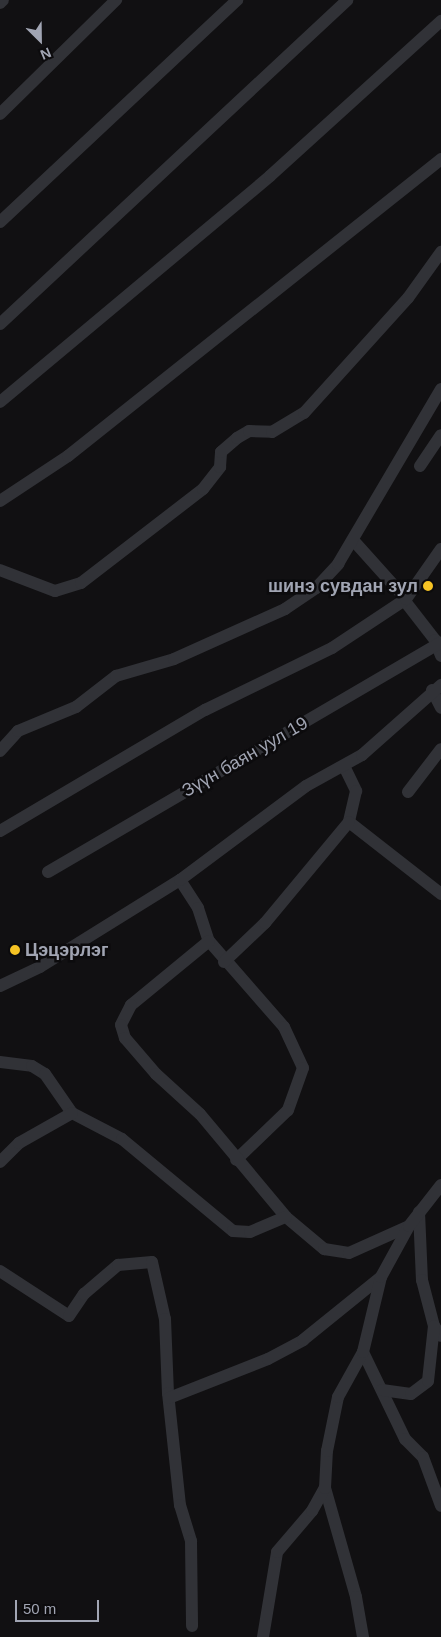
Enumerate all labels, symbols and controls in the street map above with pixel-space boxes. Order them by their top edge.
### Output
north arrow [15,15,65,65]
text: N [38,44,54,63]
place label: шинэ сувдан зул [268,575,418,597]
marker: шинэ сувдан зул [422,580,434,592]
street label: Зүүн баян уул 19 [178,712,312,802]
place label: Цэцэрлэг [25,939,109,961]
marker: Цэцэрлэг [9,944,21,956]
scale bar [18,1590,101,1622]
text: 50 m [23,1600,56,1617]

